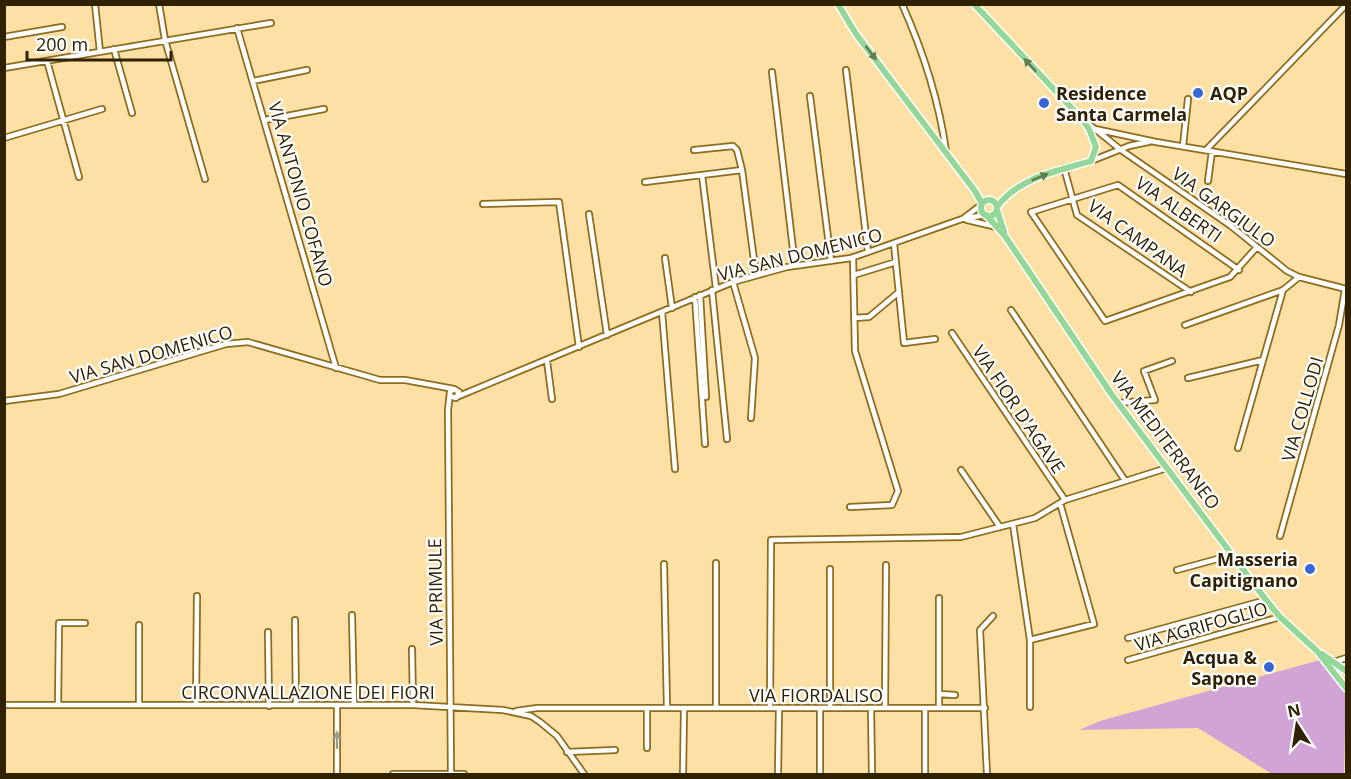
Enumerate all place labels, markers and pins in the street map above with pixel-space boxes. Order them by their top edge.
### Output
place label: Residence Santa Carmela [1056,81,1187,126]
place label: AQP [1210,81,1248,105]
marker: AQP [1191,86,1205,100]
marker: Residence Santa Carmela [1037,96,1051,110]
place label: Masseria Capitignano [1190,547,1298,592]
marker: Masseria Capitignano [1303,562,1317,576]
place label: Acqua & Sapone [1183,645,1257,690]
marker: Acqua & Sapone [1262,660,1276,674]

